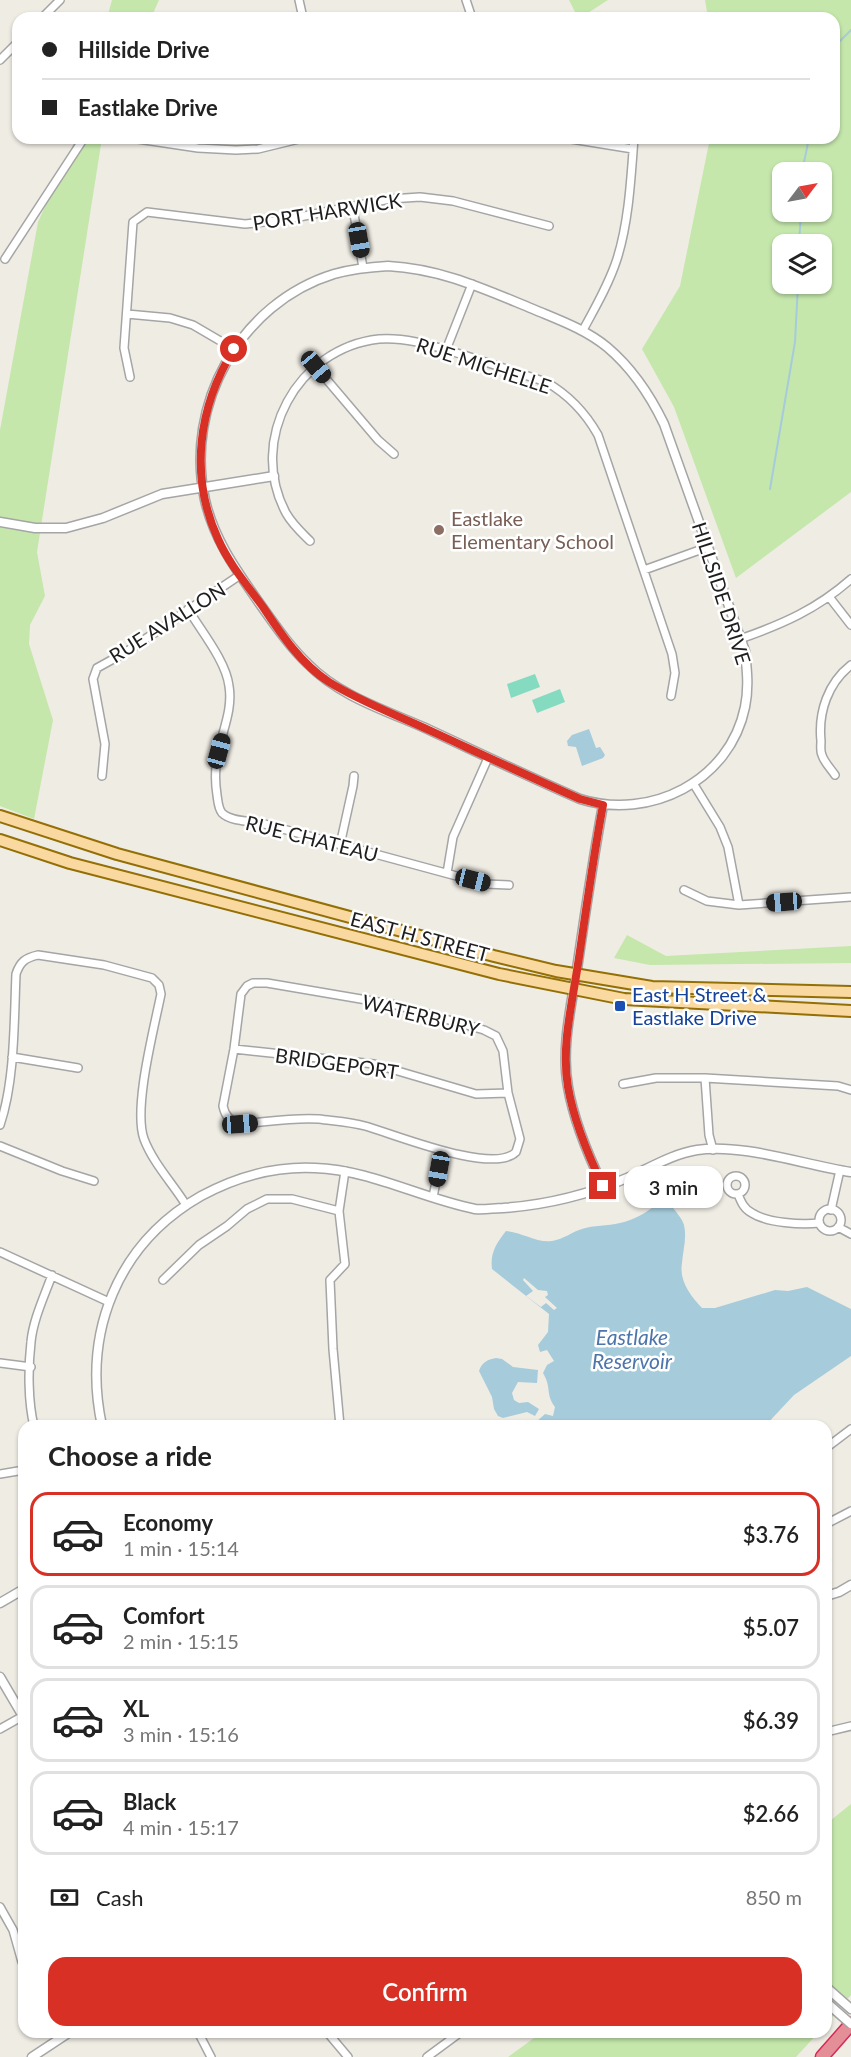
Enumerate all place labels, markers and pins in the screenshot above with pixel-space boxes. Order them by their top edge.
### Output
place label: Eastlake Elementary School [451,506,614,553]
marker: Eastlake Elementary School [432,523,446,537]
place label: East H Street & Eastlake Drive [632,982,767,1029]
marker: East H Street & Eastlake Drive [613,999,627,1013]

